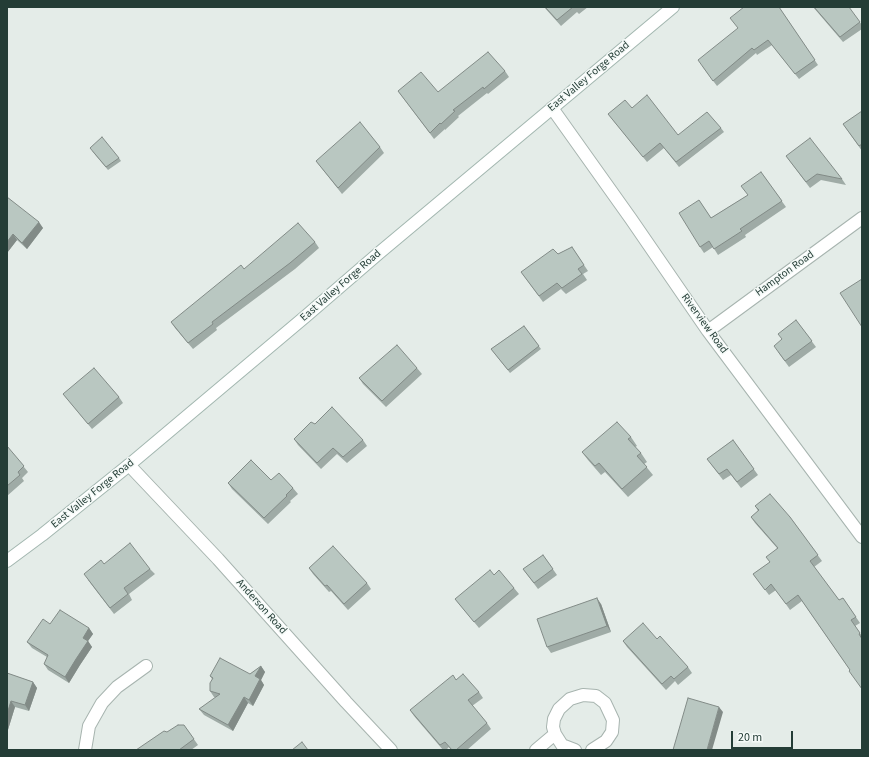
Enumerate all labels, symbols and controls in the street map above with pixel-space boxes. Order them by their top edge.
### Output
street label: East Valley Forge Road [545,39,633,115]
street label: East Valley Forge Road [298,247,384,325]
street label: Hampton Road [753,248,817,300]
street label: Riverview Road [678,292,730,356]
street label: East Valley Forge Road [49,457,137,531]
street label: Anderson Road [233,577,289,637]
scale bar [733,723,795,749]
text: 20 m [738,729,762,746]

